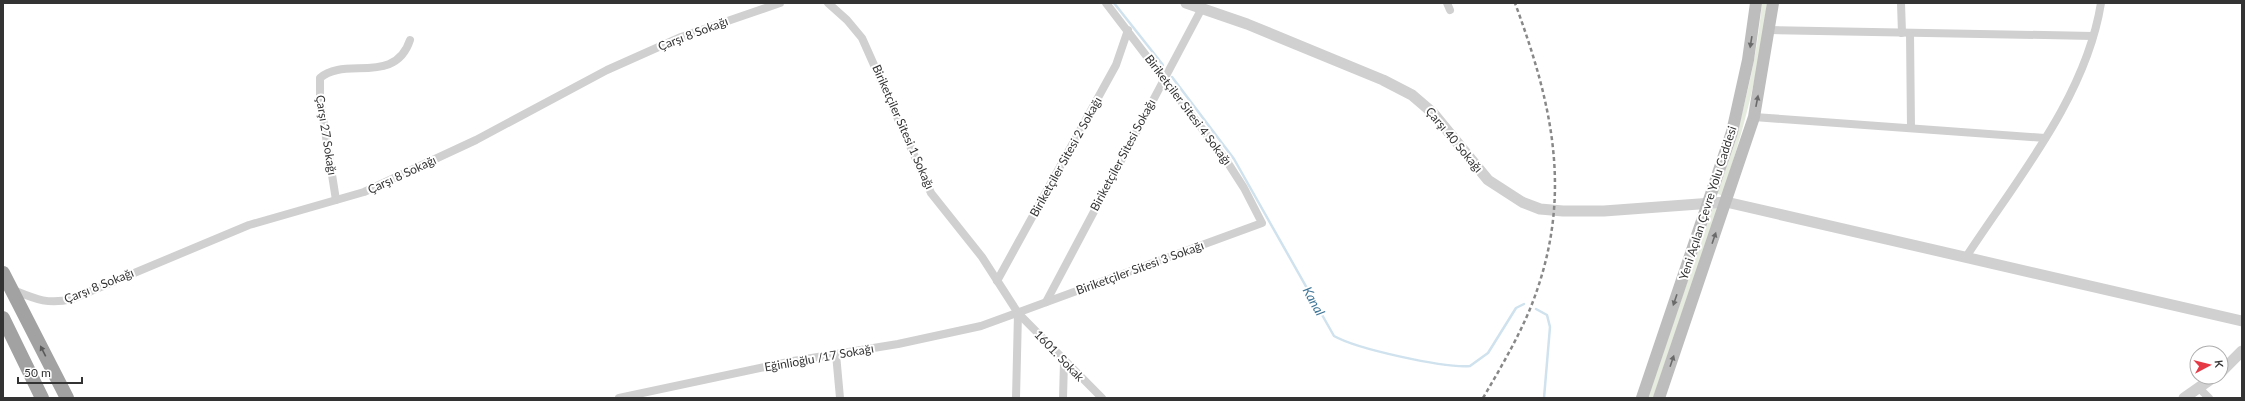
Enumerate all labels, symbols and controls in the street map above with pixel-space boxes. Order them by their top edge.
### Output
street label: Çarşı 8 Sokağı [656,13,730,54]
one-way arrow [1748,36,1754,48]
street label: Biriketçiler Sitesi 4 Sokağı [1142,51,1235,168]
street label: Biriketçiler Sitesi 1 Sokağı [869,62,938,191]
street label: Çarşı 27 Sokağı [313,94,340,176]
street label: Biriketçiler Sitesi 2 Sokağı [1026,94,1105,219]
one-way arrow [1754,95,1760,107]
street label: Biriketçiler Sitesi Sokağı [1087,96,1158,213]
street label: Çarşı 40 Sokağı [1423,104,1486,176]
street label: Yeni Açılan Çevre Yolu Caddesi [1676,124,1740,282]
street label: Çarşı 8 Sokağı [365,152,438,197]
one-way arrow [1711,232,1717,244]
street label: Biriketçiler Sitesi 3 Sokağı [1074,237,1206,298]
street label: Çarşı 8 Sokağı [62,265,136,306]
water label: Kanal [1300,284,1328,318]
one-way arrow [1672,295,1678,307]
street label: 1601. Sokak [1031,327,1088,385]
street label: Eğinlioğlu /17 Sokağı [763,341,875,375]
one-way arrow [40,345,46,357]
north arrow [2189,345,2229,385]
one-way arrow [1669,355,1675,367]
scale bar [18,359,82,385]
text: K [2213,359,2226,369]
text: 50 m [24,365,51,380]

